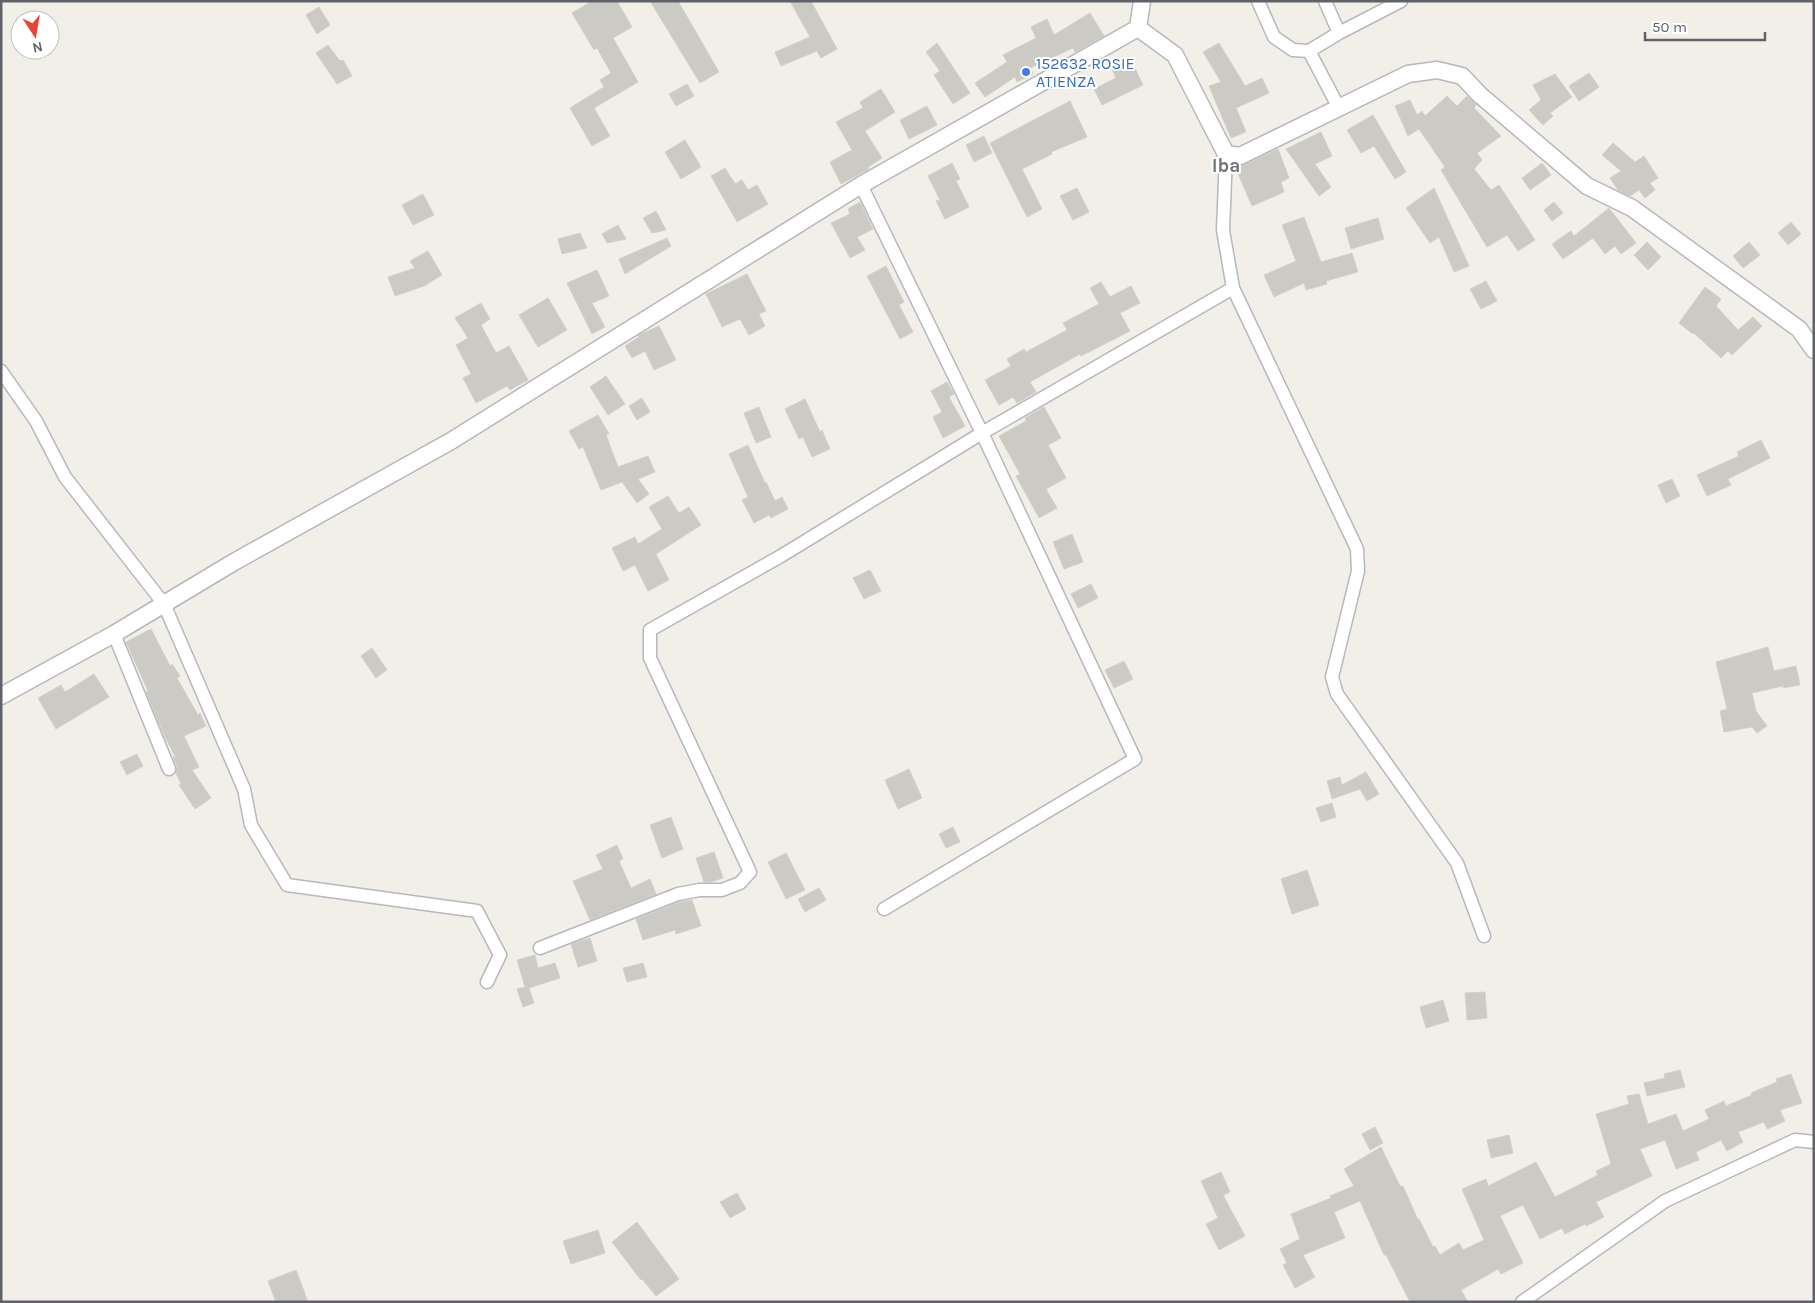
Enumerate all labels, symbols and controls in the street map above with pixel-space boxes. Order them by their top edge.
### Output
north arrow [10,10,60,60]
scale bar [1645,10,1765,42]
text: 50 m [1652,18,1687,36]
text: N [31,38,44,57]
place label: 152632 ROSIE ATIENZA [1036,54,1135,91]
marker: 152632 ROSIE ATIENZA [1020,66,1032,78]
district label: Iba [1212,155,1240,177]

